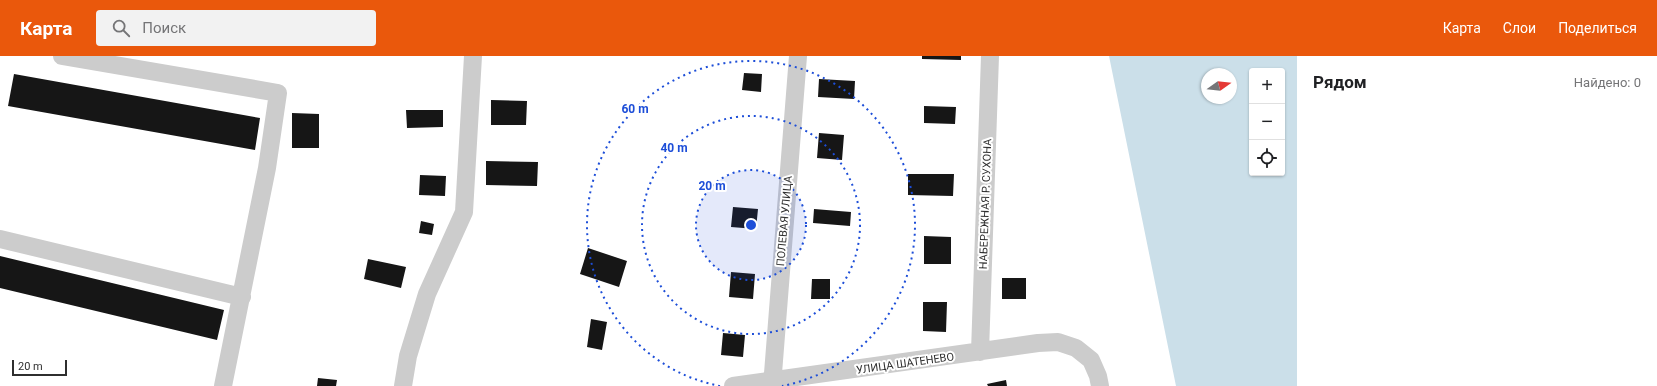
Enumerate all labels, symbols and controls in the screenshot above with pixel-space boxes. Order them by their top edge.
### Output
search box [96,10,376,46]
text: Карта [20,17,72,40]
icon: search [110,17,132,39]
text: Поиск [142,19,186,37]
text: Карта [1443,20,1481,36]
text: Слои [1503,20,1536,36]
text: Поделиться [1558,20,1637,36]
north arrow [1201,68,1237,104]
map controls [1249,68,1285,176]
button: + [1249,68,1285,104]
text: Рядом [1313,72,1367,92]
text: Найдено: 0 [1574,75,1641,90]
text: 60 m [621,102,649,116]
button: − [1249,104,1285,140]
street label: НАБЕРЕЖНАЯ Р. СУХОНА [977,138,994,270]
button: locate [1249,140,1285,176]
text: 40 m [660,141,688,155]
street label: ПОЛЕВАЯ УЛИЦА [774,175,795,267]
text: 20 m [698,179,726,193]
centre of rings [744,218,758,232]
street label: УЛИЦА ШАТЕНЕВО [855,350,955,377]
scale bar [12,358,67,377]
text: 20 m [18,360,43,373]

